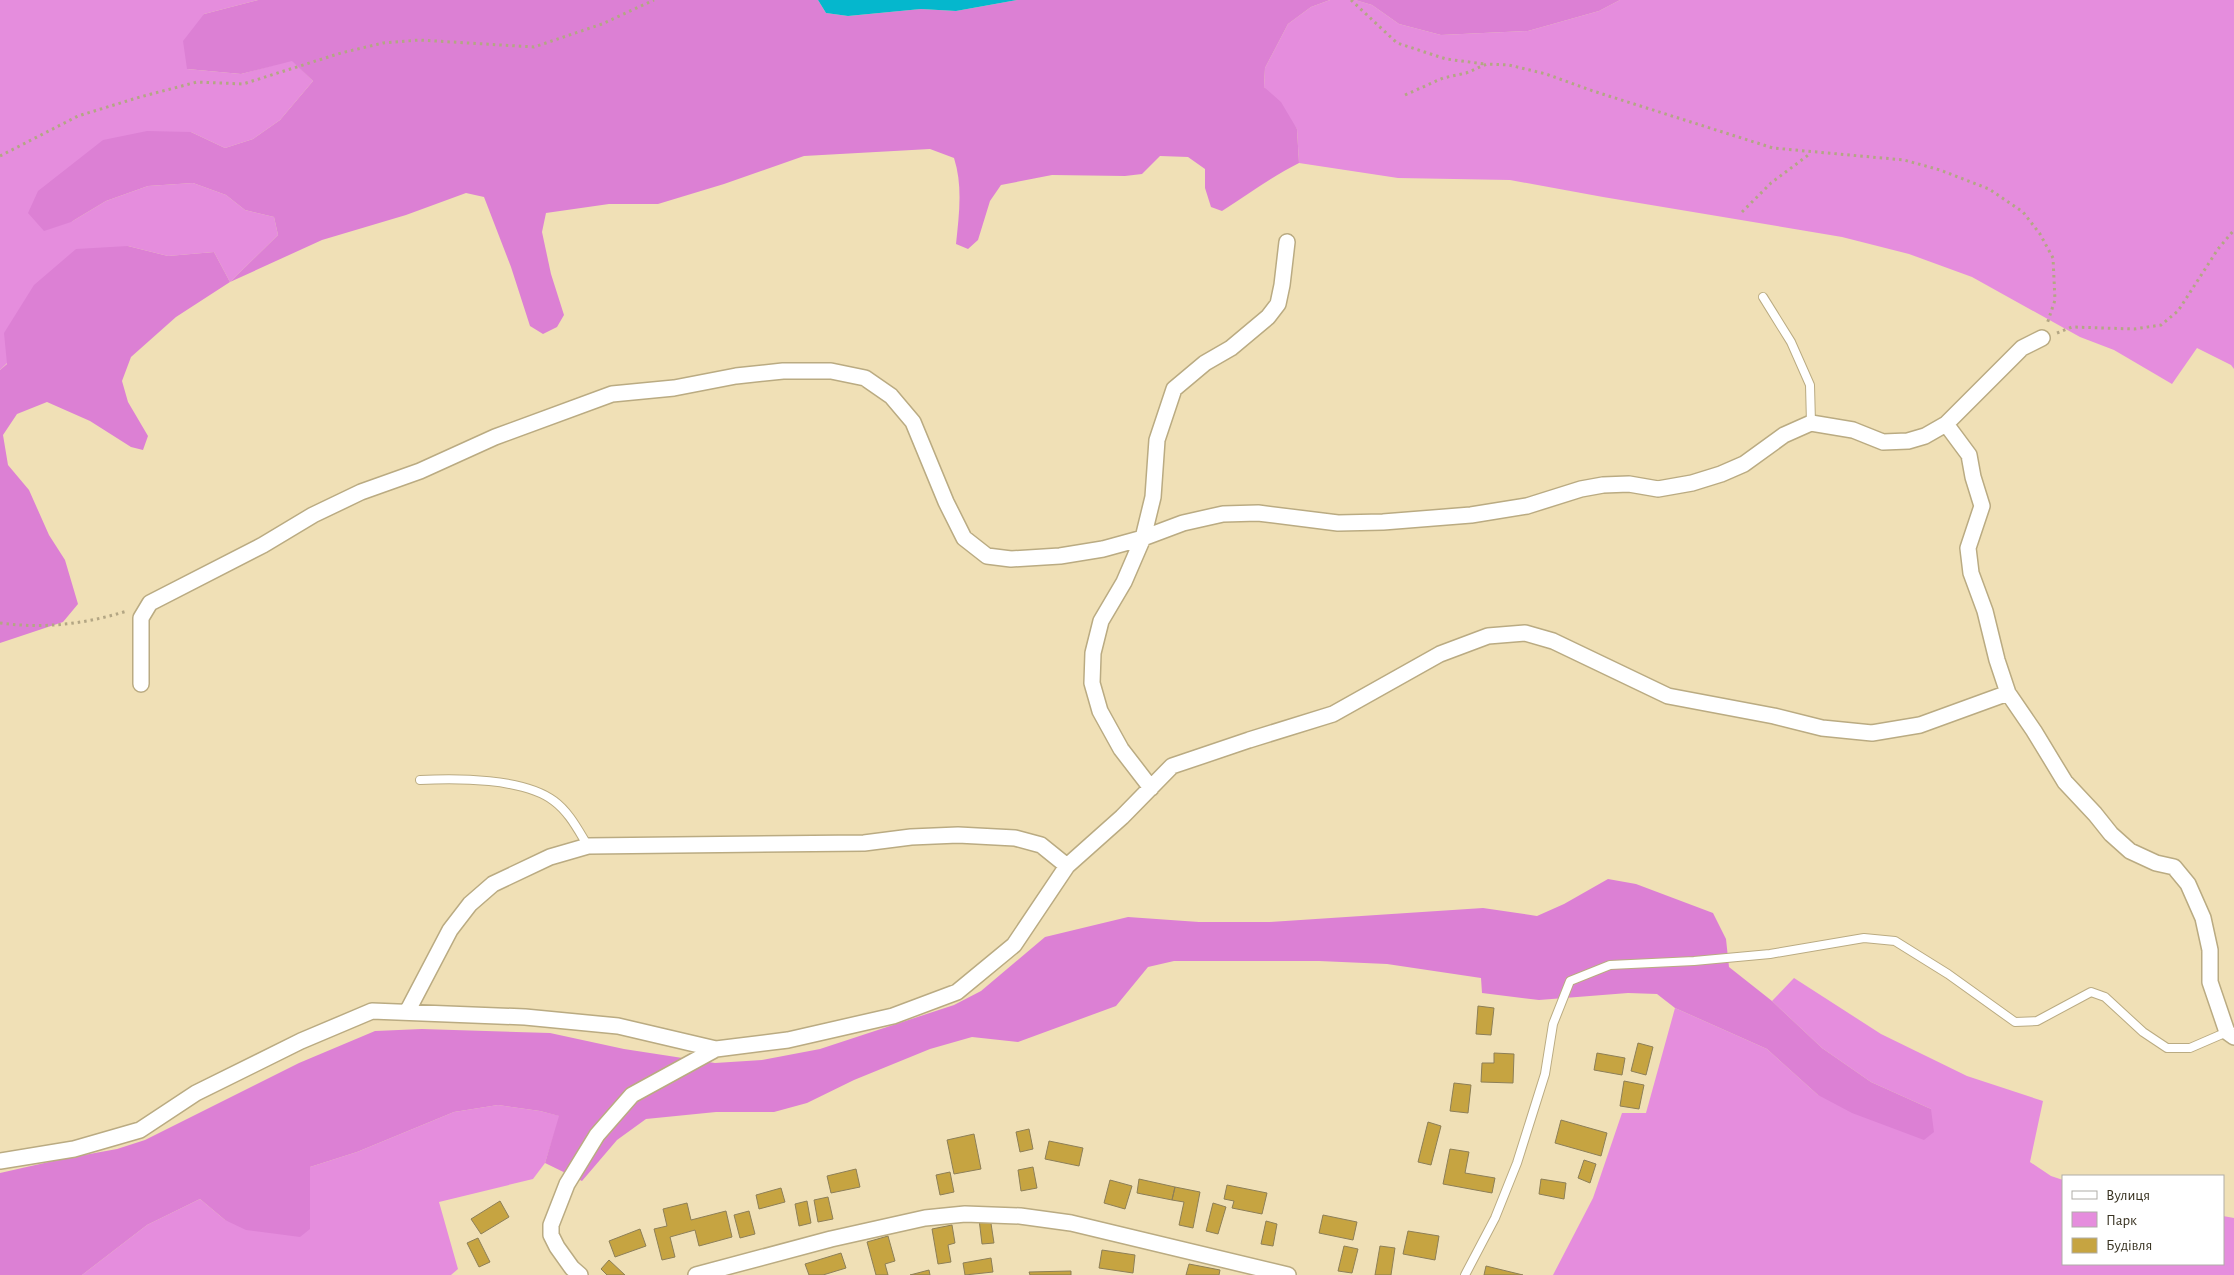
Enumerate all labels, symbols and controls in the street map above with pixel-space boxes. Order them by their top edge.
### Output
legend [2062,1175,2224,1265]
text: Вулиця [2106,1188,2150,1203]
text: Парк [2106,1213,2137,1228]
text: Будівля [2106,1238,2152,1253]

